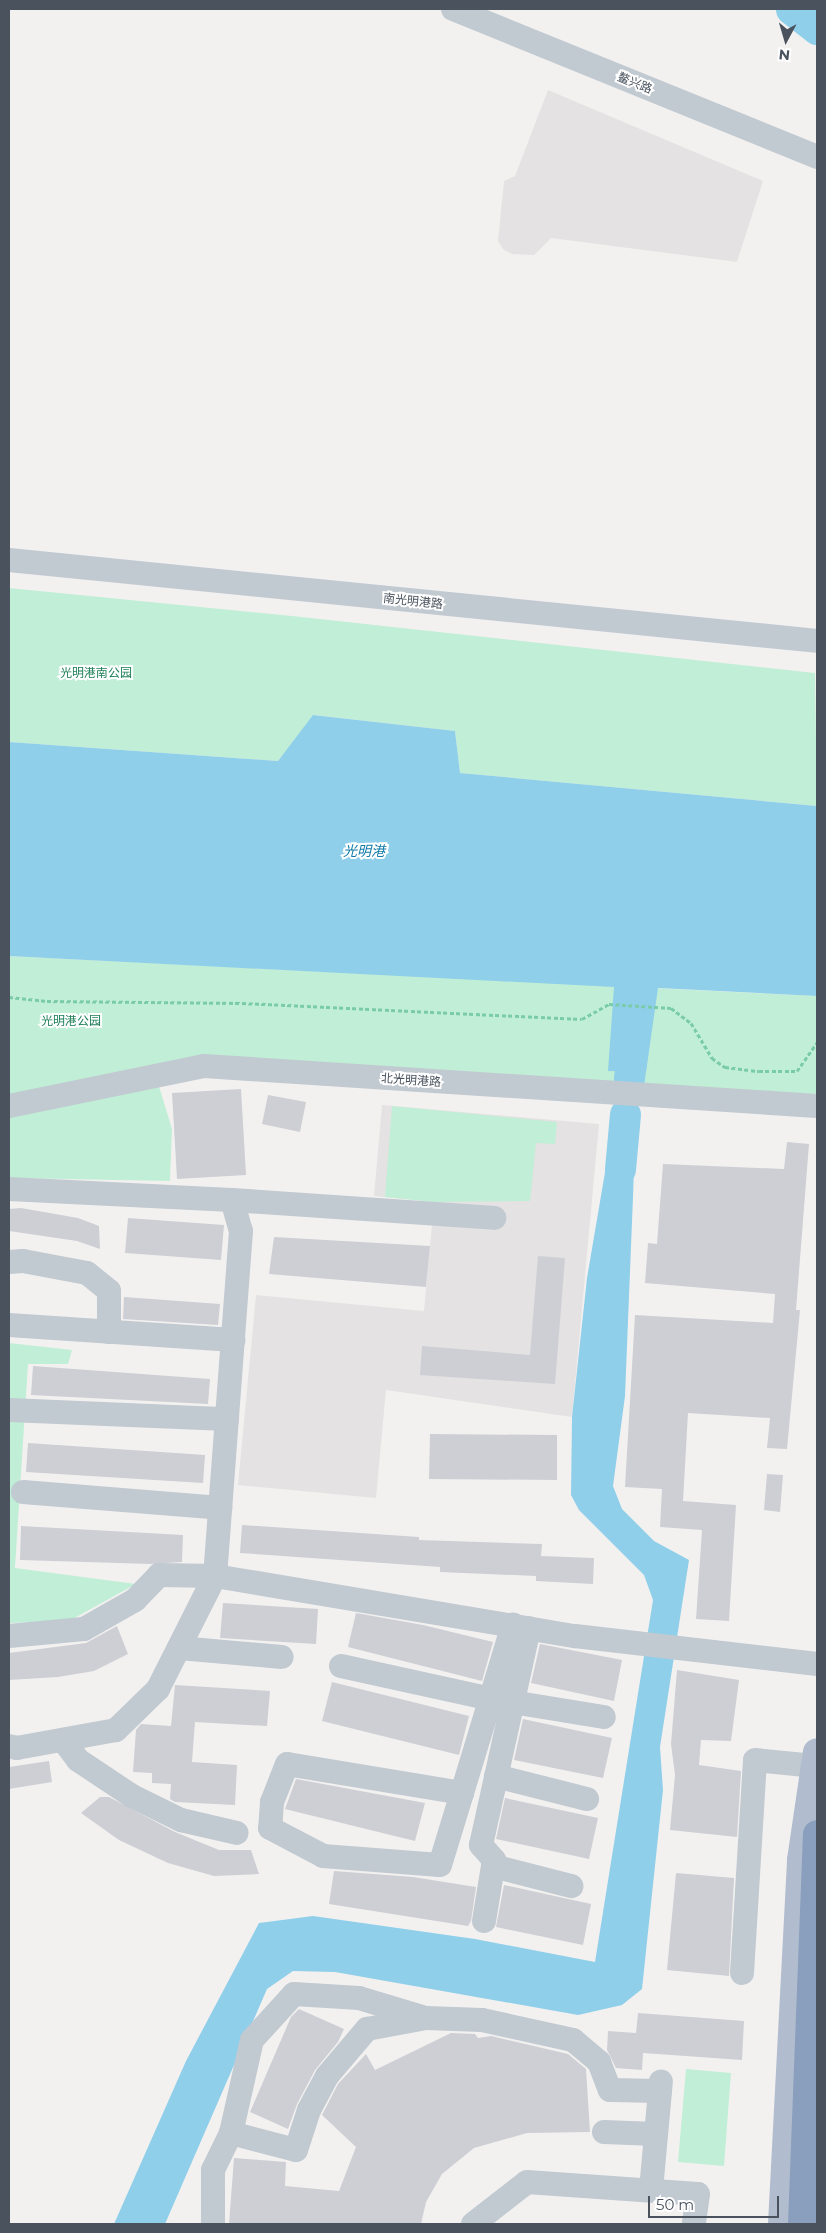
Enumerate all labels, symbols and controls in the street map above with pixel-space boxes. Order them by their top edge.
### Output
north arrow [761,15,811,65]
text: N [778,45,791,64]
street label: 鳌兴路 [616,70,654,96]
street label: 南光明港路 [382,591,444,611]
park label: 光明港南公园 [60,666,132,680]
water label: 光明港 [343,843,385,859]
park label: 光明港公园 [41,1014,101,1028]
street label: 北光明港路 [381,1071,441,1089]
scale bar [651,2186,782,2218]
text: 50 m [656,2195,694,2214]

